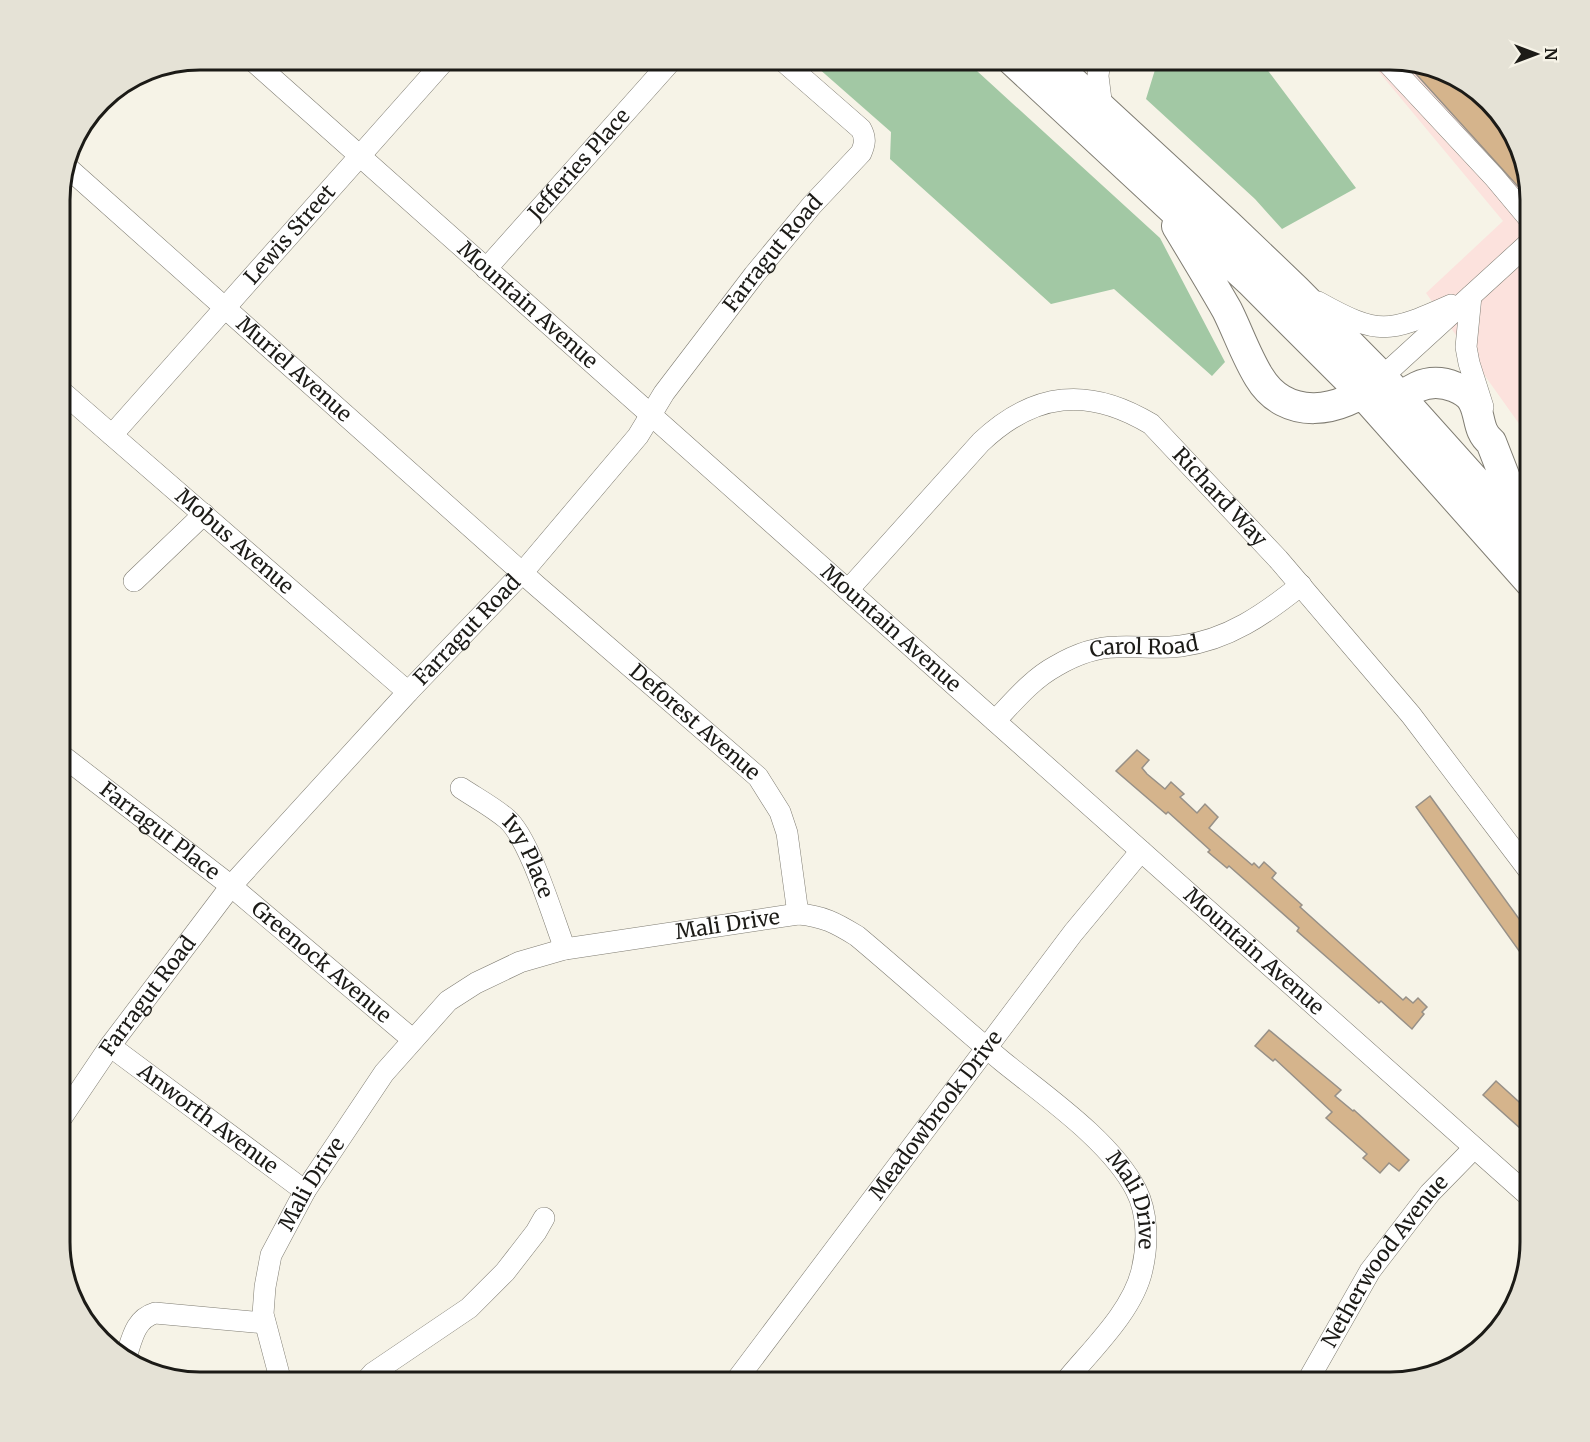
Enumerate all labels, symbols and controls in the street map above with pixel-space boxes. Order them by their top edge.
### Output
north arrow [1506,24,1566,84]
text: N [1541,48,1561,61]
street label: Jefferies Place [521,103,635,226]
street label: Lewis Street [238,179,341,290]
street label: Farragut Road [717,188,828,317]
street label: Mountain Avenue [452,235,604,374]
street label: Muriel Avenue [231,310,358,428]
street label: Richard Way [1167,441,1274,553]
street label: Mobus Avenue [170,482,299,600]
street label: Mountain Avenue [815,558,967,697]
street label: Farragut Road [408,569,526,691]
street label: Carol Road [1087,629,1201,664]
street label: Deforest Avenue [624,658,766,786]
street label: Farragut Place [95,776,226,886]
street label: Ivy Place [497,808,560,902]
street label: Mountain Avenue [1179,882,1330,1020]
street label: Greenock Avenue [246,895,397,1029]
street label: Mali Drive [673,903,781,945]
street label: Farragut Road [93,930,202,1061]
street label: Meadowbrook Drive [863,1025,1008,1205]
street label: Anworth Avenue [132,1057,284,1180]
street label: Mali Drive [272,1132,350,1235]
street label: Mali Drive [1101,1145,1160,1250]
street label: Netherwood Avenue [1315,1169,1453,1352]

